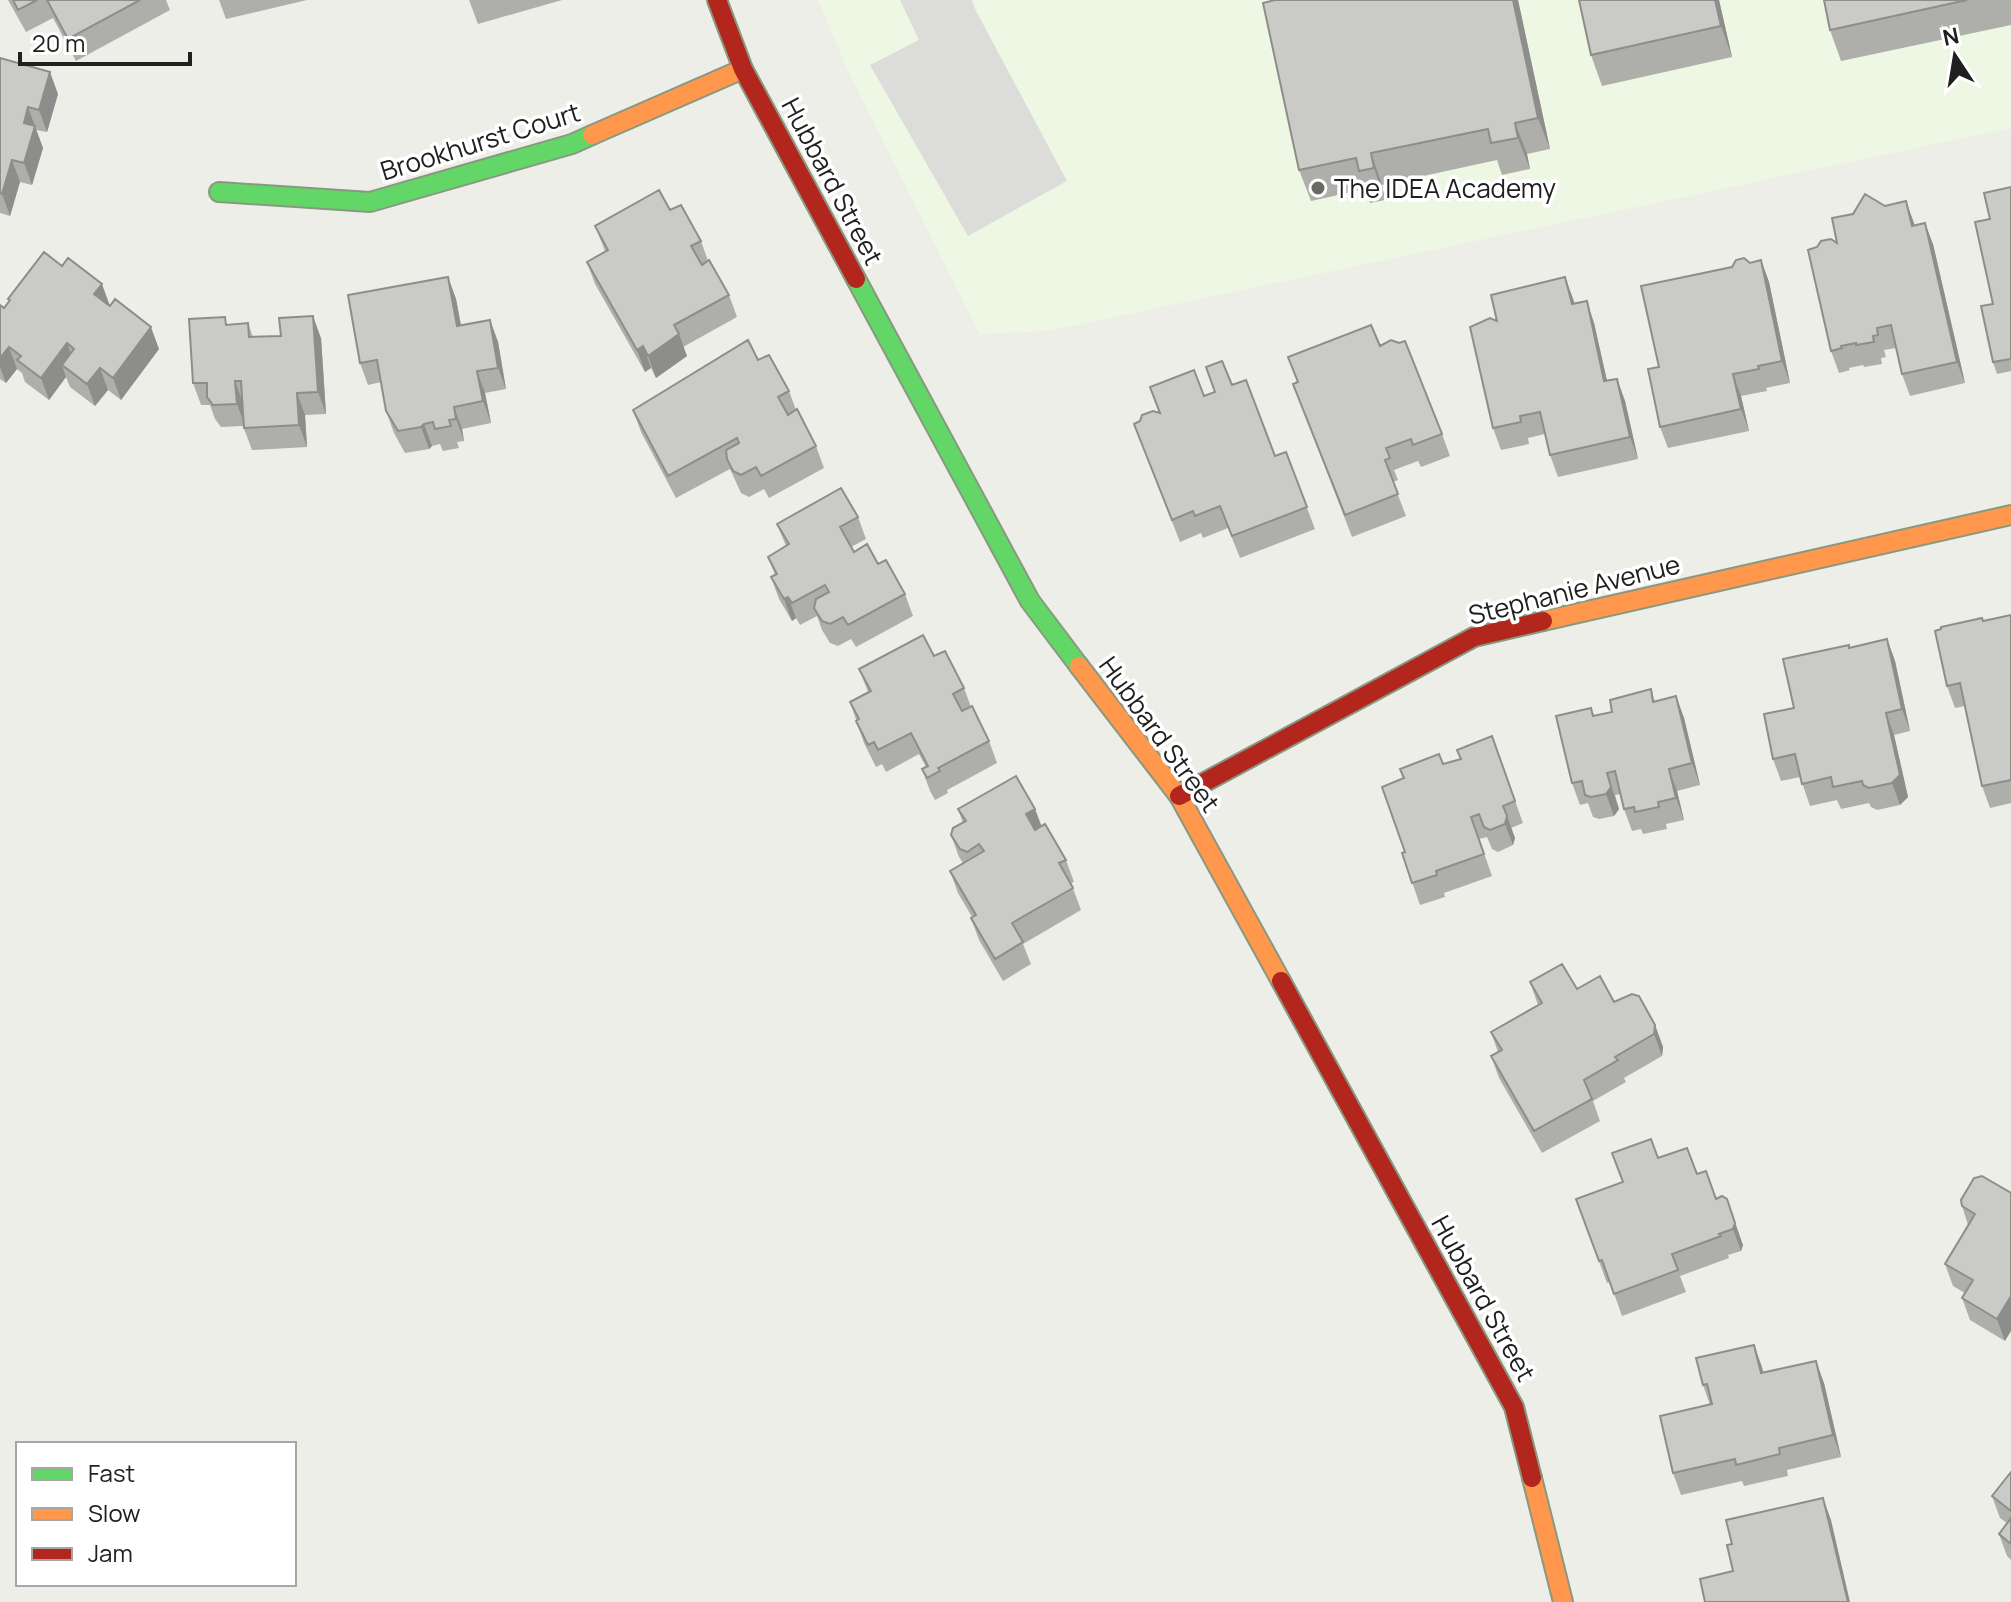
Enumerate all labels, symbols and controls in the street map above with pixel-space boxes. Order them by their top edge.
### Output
scale bar [20,16,190,66]
north arrow [1915,16,1995,96]
text: N [1940,20,1962,53]
text: 20 m [32,26,85,59]
street label: Hubbard Street [774,91,892,271]
street label: Brookhurst Court [376,94,584,188]
place label: The IDEA Academy [1334,170,1556,206]
marker: The IDEA Academy [1309,179,1327,197]
street label: Stephanie Avenue [1464,545,1684,633]
street label: Hubbard Street [1091,649,1229,819]
street label: Hubbard Street [1424,1209,1544,1387]
legend [16,1442,296,1586]
text: Fast [88,1456,135,1489]
text: Slow [88,1496,141,1529]
text: Jam [88,1536,133,1569]

